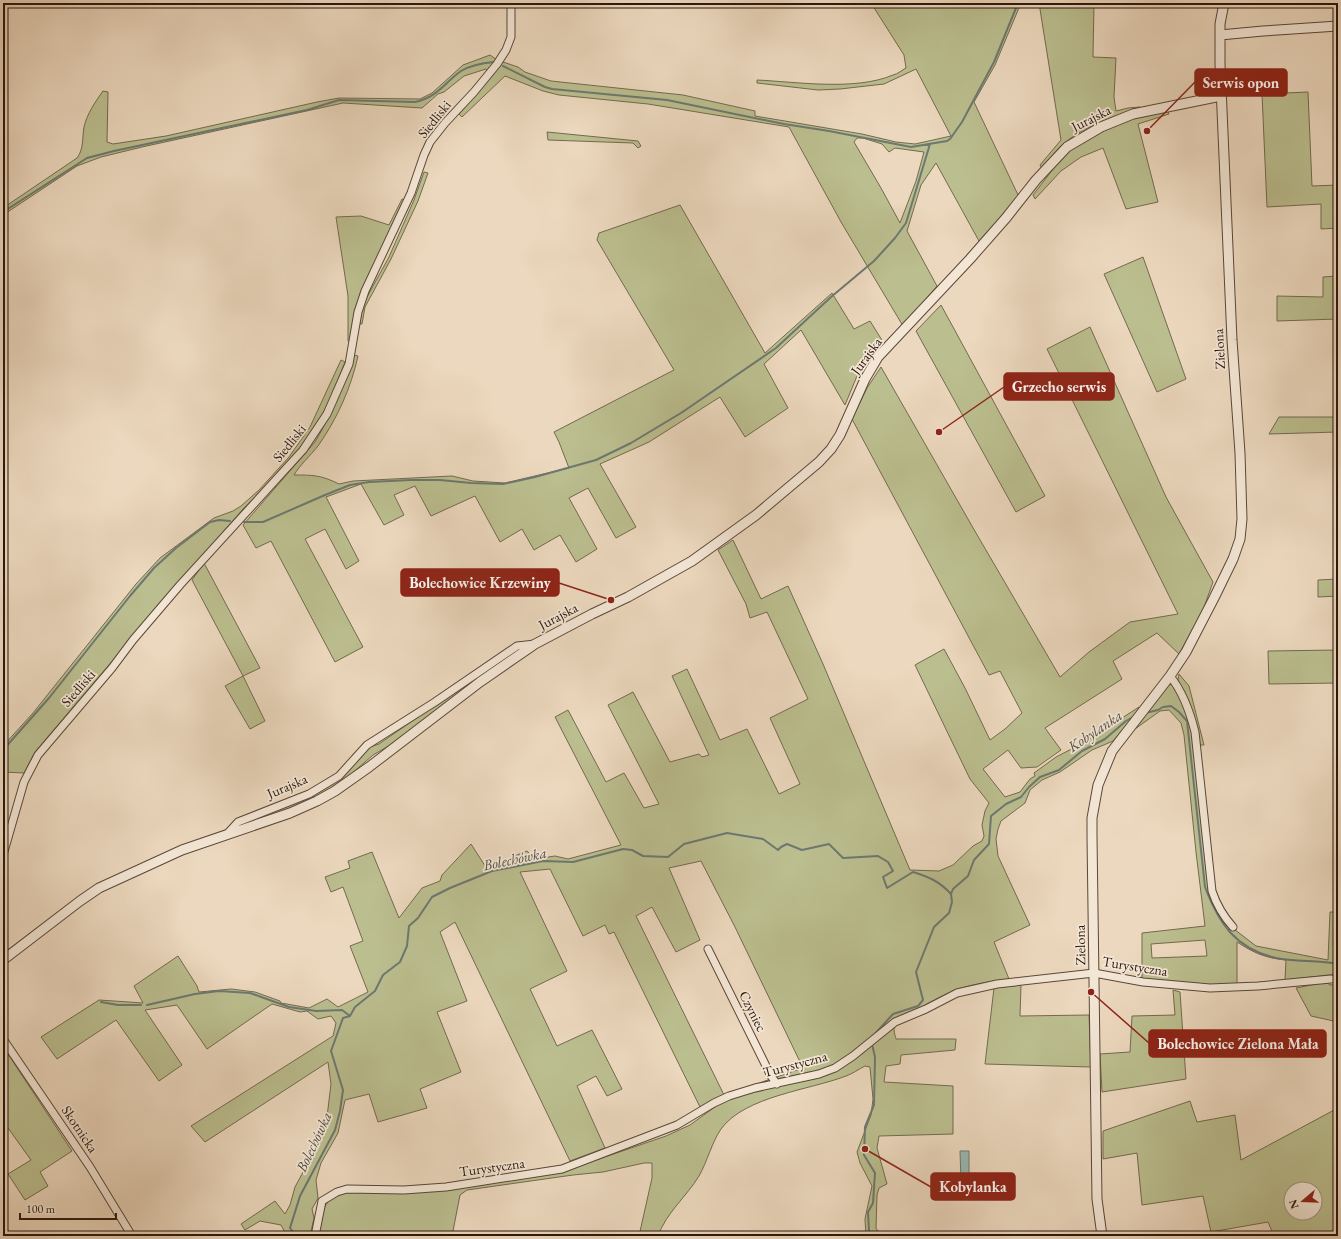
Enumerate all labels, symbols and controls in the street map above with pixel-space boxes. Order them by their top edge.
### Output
callout: Serwis opon [1195,69,1287,96]
text: Serwis opon [1203,73,1280,92]
street label: Siedliski [413,96,455,142]
street label: Jurajska [1067,100,1114,136]
street label: Zielona [1209,328,1229,370]
street label: Jurajska [846,333,886,379]
callout: Grzecho serwis [1004,373,1114,400]
text: Grzecho serwis [1012,377,1106,396]
street label: Siedliski [268,420,310,466]
callout: Bolechowice Krzewiny [401,569,559,596]
text: Bolechowice Krzewiny [409,573,552,592]
street label: Jurajska [534,598,581,634]
street label: Siedliski [57,665,99,710]
water label: Kobylanka [1063,705,1126,756]
street label: Jurajska [263,769,310,803]
water label: Bolechówka [480,843,548,875]
street label: Zielona [1071,924,1089,965]
street label: Turystyczna [1101,952,1169,980]
street label: Czyniec [735,988,771,1035]
callout: Bolechowice Zielona Mała [1149,1030,1326,1057]
text: Bolechowice Zielona Mała [1157,1034,1319,1053]
street label: Turystyczna [761,1047,830,1081]
street label: Skotnicka [58,1102,103,1156]
water label: Bolechówka [291,1109,336,1176]
street label: Turystyczna [458,1153,526,1180]
callout: Kobylanka [931,1173,1015,1200]
text: Kobylanka [939,1177,1007,1196]
north arrow [1283,1181,1323,1221]
scale bar [20,1195,116,1221]
text: N [1285,1198,1302,1211]
text: 100 m [26,1201,56,1217]

